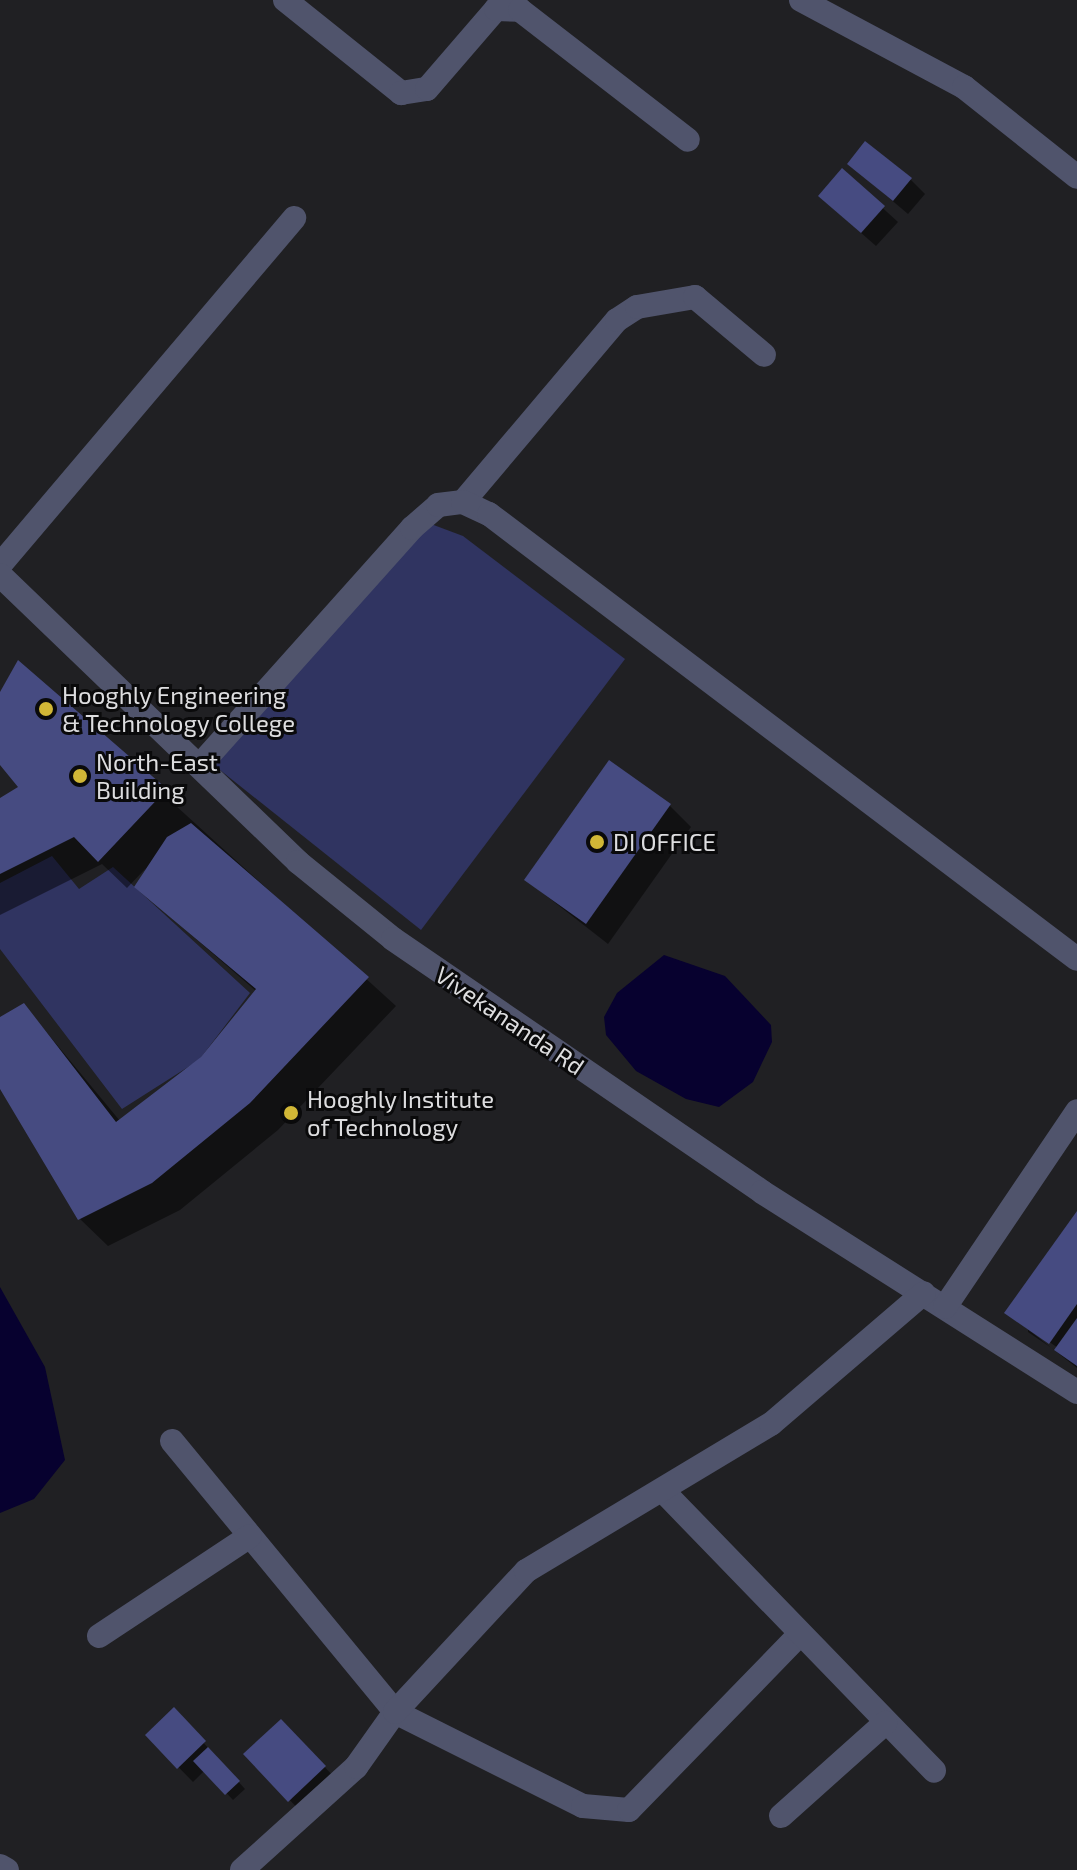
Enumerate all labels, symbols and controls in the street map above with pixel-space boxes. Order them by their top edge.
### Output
place label: Hooghly Engineering & Technology College [62,681,296,737]
marker: Hooghly Engineering & Technology College [37,700,55,718]
place label: North-East Building [96,748,218,804]
marker: North-East Building [71,767,89,785]
place label: DI OFFICE [613,828,716,856]
marker: DI OFFICE [588,833,606,851]
street label: Vivekananda Rd [430,960,590,1080]
place label: Hooghly Institute of Technology [307,1085,495,1141]
marker: Hooghly Institute of Technology [282,1104,300,1122]

